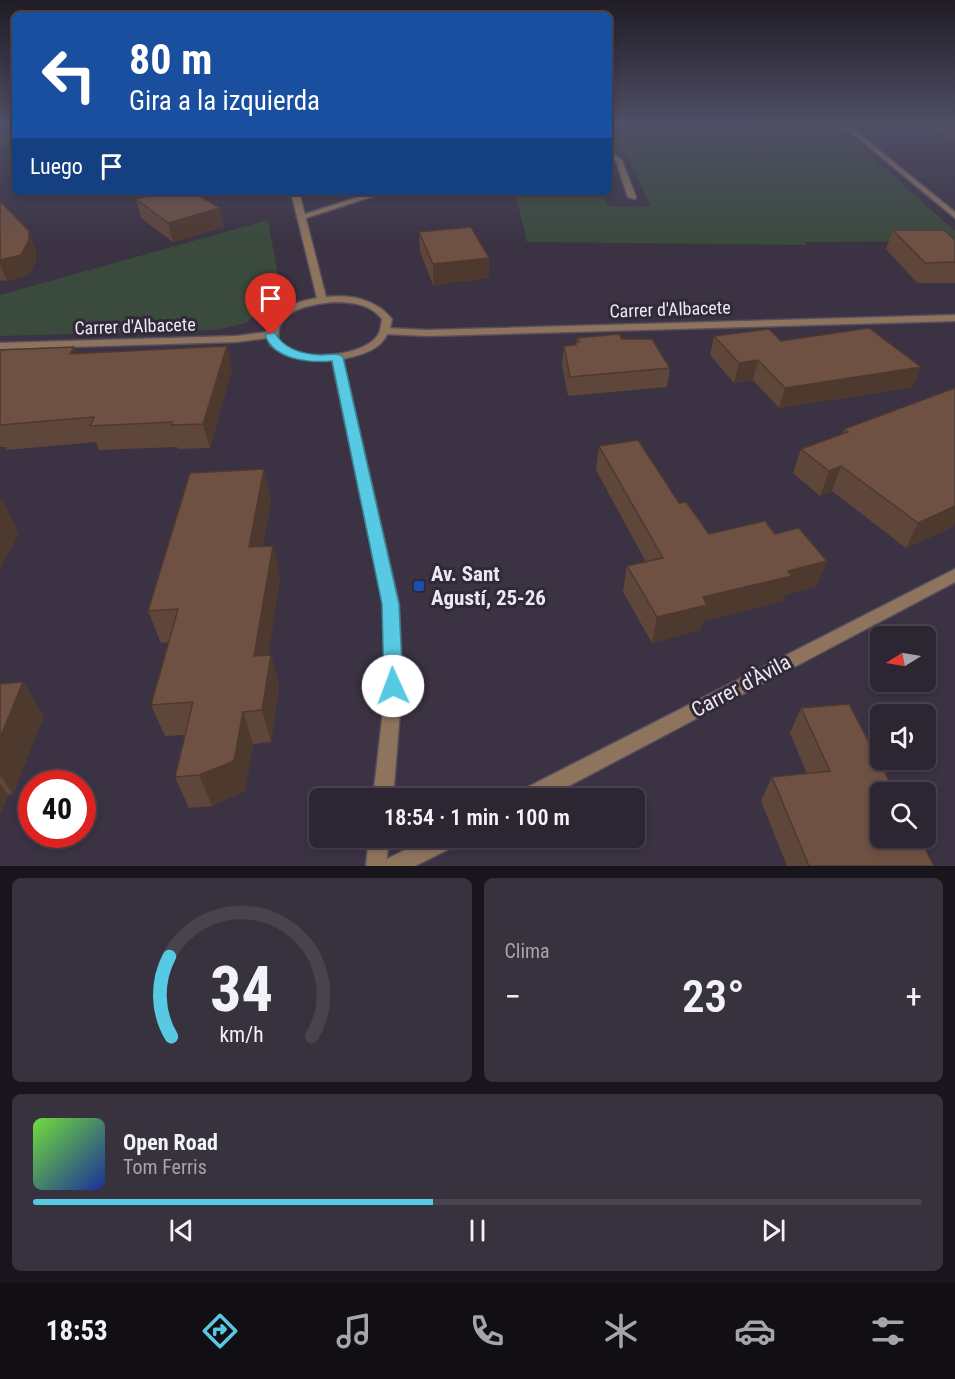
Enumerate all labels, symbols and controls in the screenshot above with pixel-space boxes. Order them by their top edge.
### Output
text: 80 m [129,35,212,84]
icon: left [30,36,108,114]
text: Gira a la izquierda [129,85,320,117]
icon: arrive [95,150,128,183]
text: Luego [30,154,83,179]
pin [245,273,296,335]
icon: arrive [254,282,287,315]
street label: Carrer d'Albacete [609,296,731,322]
street label: Carrer d'Albacete [74,313,196,339]
place label: Av. Sant Agustí, 25-26 [431,562,546,610]
marker: Av. Sant Agustí, 25-26 [412,579,426,593]
north arrow [870,626,936,692]
map controls [870,626,936,848]
street label: Carrer d'Àvila [687,650,795,722]
position arrow [361,654,425,718]
button: sound [870,704,936,770]
speed limit sign: 40 [18,770,96,848]
button: search [870,782,936,848]
text: 18:54 · 1 min · 100 m [384,805,570,830]
text: Clima [505,939,550,963]
text: 34 [210,953,273,1026]
text: 23° [682,970,745,1023]
text: − [505,977,521,1016]
text: + [906,977,922,1016]
text: km/h [220,1022,264,1047]
text: Open Road [123,1130,218,1155]
text: Tom Ferris [123,1155,207,1179]
icon: previous [165,1214,198,1247]
icon: pause [461,1214,494,1247]
icon: next [757,1214,790,1247]
icon: directions [199,1310,241,1352]
icon: music [333,1310,375,1352]
icon: phone [466,1310,508,1352]
icon: climate [600,1310,642,1352]
icon: car [734,1310,776,1352]
icon: filters [867,1310,909,1352]
text: 18:53 [46,1315,108,1347]

